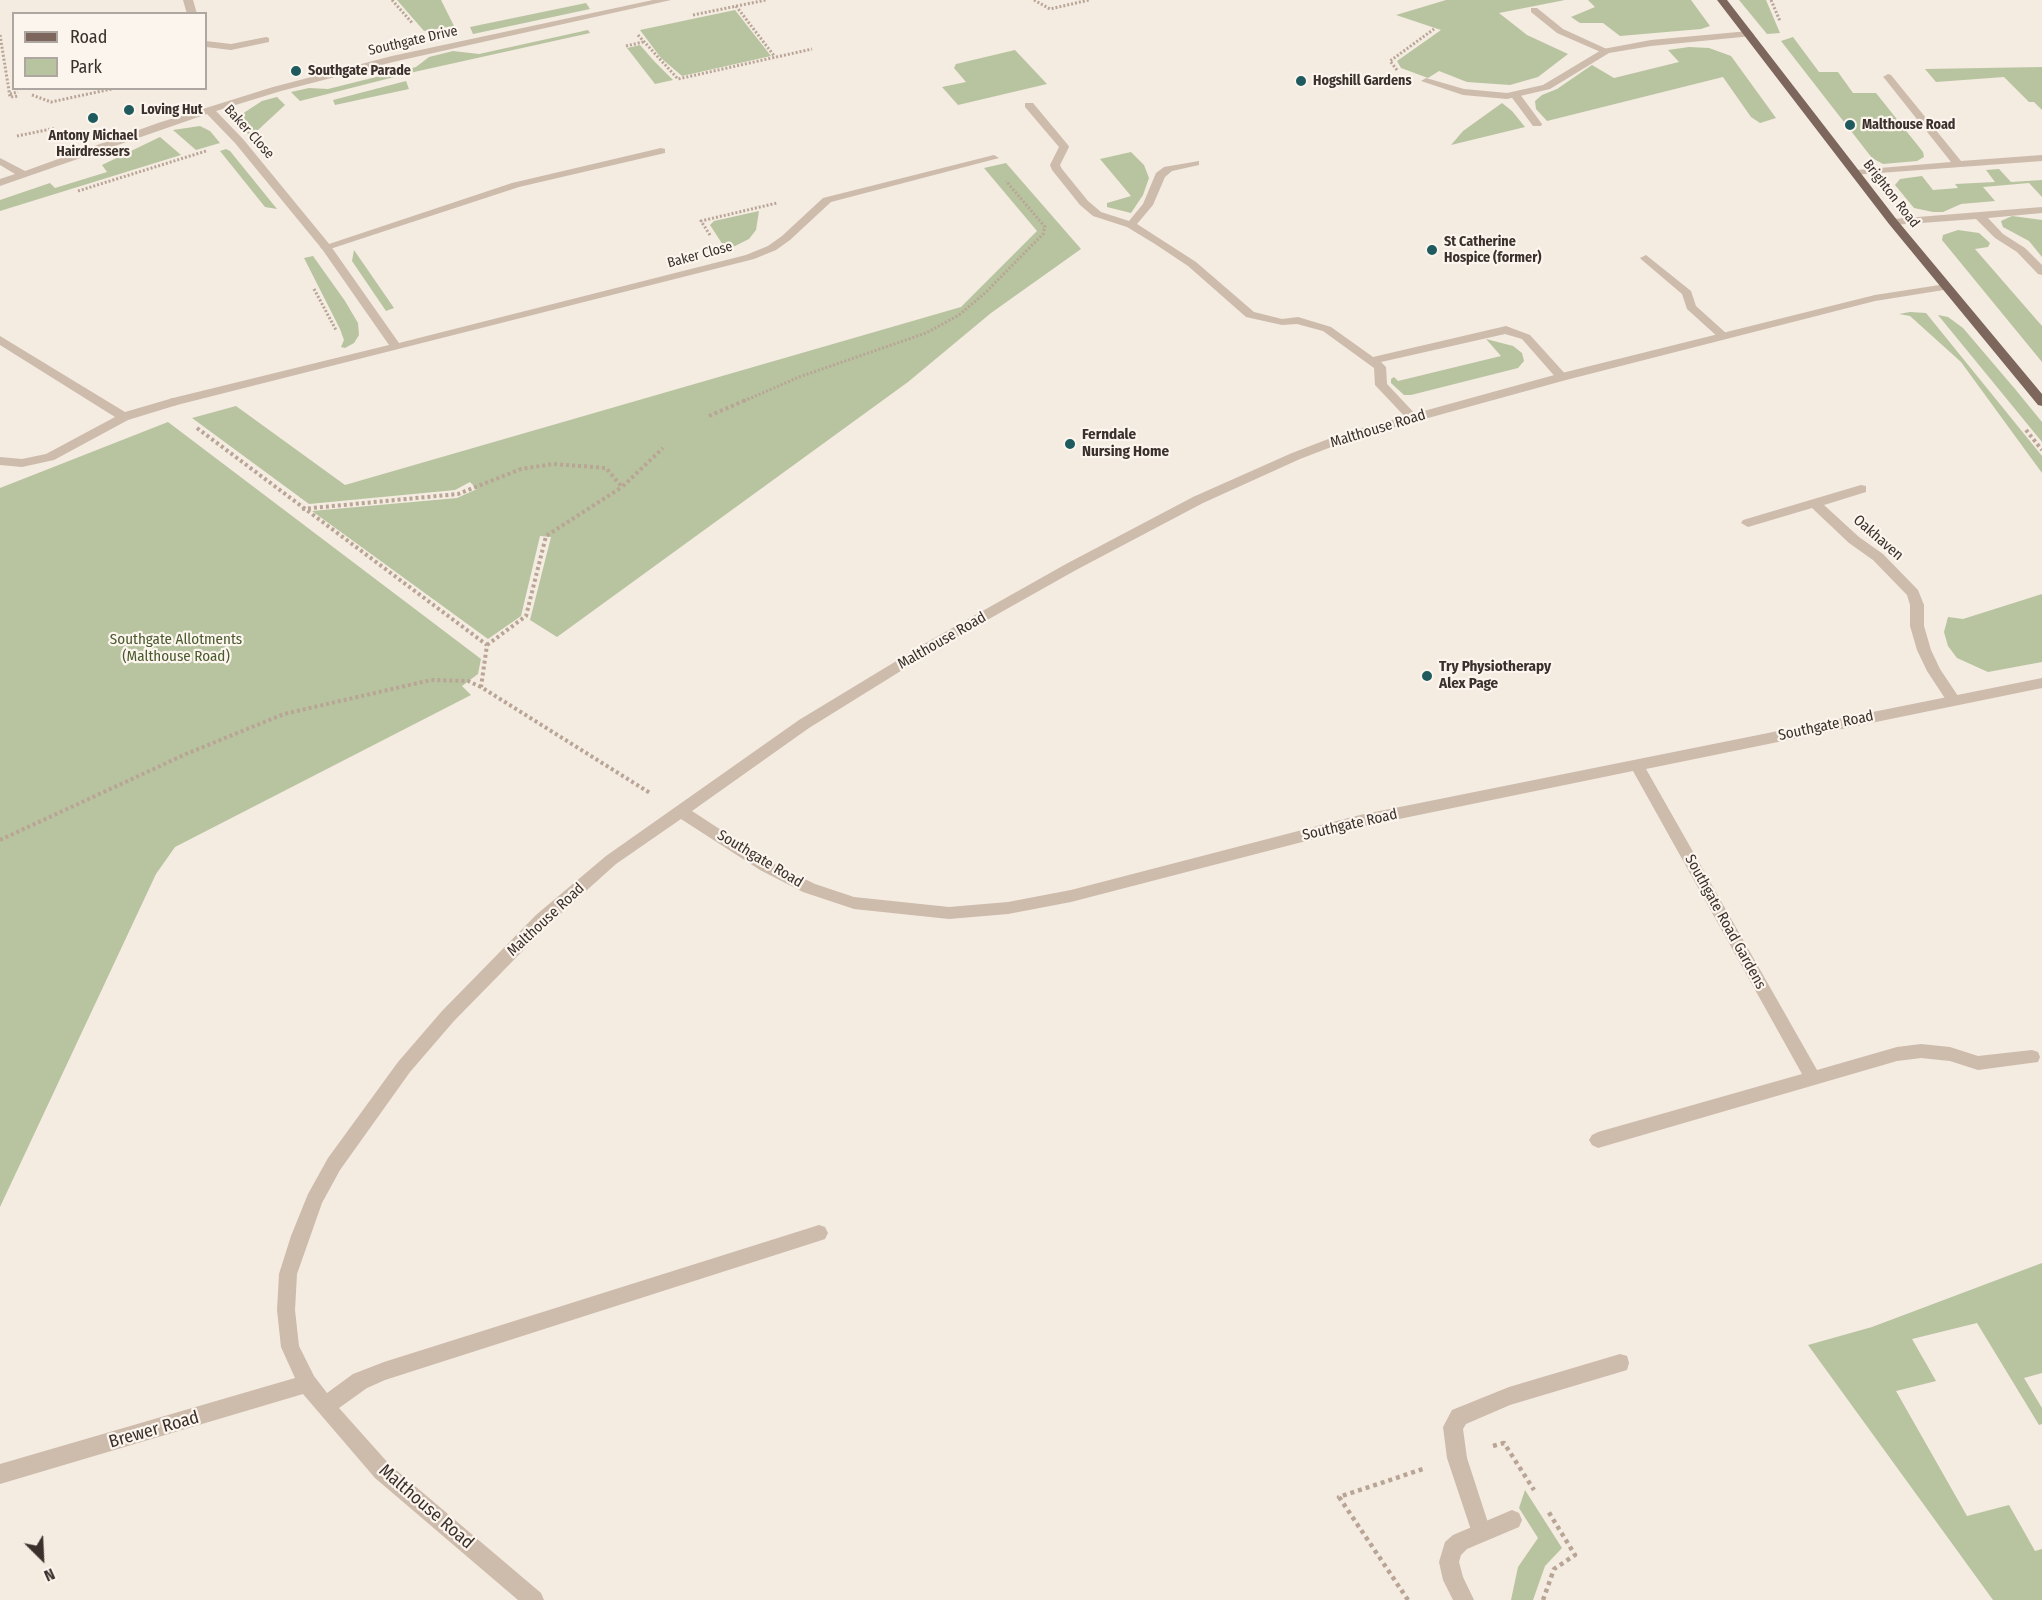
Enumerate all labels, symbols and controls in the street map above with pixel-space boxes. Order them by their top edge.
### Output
legend [12,12,207,90]
street label: Southgate Drive [367,23,459,59]
text: Road [70,26,107,48]
text: Park [70,56,102,78]
place label: Southgate Parade [308,63,411,79]
marker: Southgate Parade [289,64,303,78]
place label: Hogshill Gardens [1313,73,1412,89]
marker: Hogshill Gardens [1294,74,1308,88]
place label: Loving Hut [141,102,203,118]
street label: Baker Close [220,102,278,162]
marker: Loving Hut [122,103,136,117]
marker: Antony Michael Hairdressers [86,111,100,125]
place label: Malthouse Road [1862,117,1955,133]
marker: Malthouse Road [1843,118,1857,132]
place label: Antony Michael Hairdressers [49,128,137,160]
street label: Brighton Road [1859,157,1923,231]
place label: St Catherine Hospice (former) [1444,234,1541,266]
street label: Baker Close [666,238,734,272]
marker: St Catherine Hospice (former) [1425,243,1439,257]
street label: Malthouse Road [1328,406,1428,452]
place label: Ferndale Nursing Home [1082,426,1169,461]
marker: Ferndale Nursing Home [1063,437,1077,451]
street label: Oakhaven [1849,511,1907,565]
street label: Malthouse Road [895,609,989,673]
park label: Southgate Allotments (Malthouse Road) [110,631,242,666]
place label: Try Physiotherapy Alex Page [1439,658,1551,693]
marker: Try Physiotherapy Alex Page [1420,669,1434,683]
street label: Southgate Road [1777,707,1875,745]
street label: Southgate Road [1301,805,1399,845]
street label: Southgate Road [714,826,806,892]
street label: Southgate Road Gardens [1681,852,1769,992]
street label: Malthouse Road [504,880,588,960]
street label: Brewer Road [106,1407,202,1453]
street label: Malthouse Road [374,1460,478,1554]
north arrow [12,1528,72,1588]
text: N [41,1564,58,1586]

